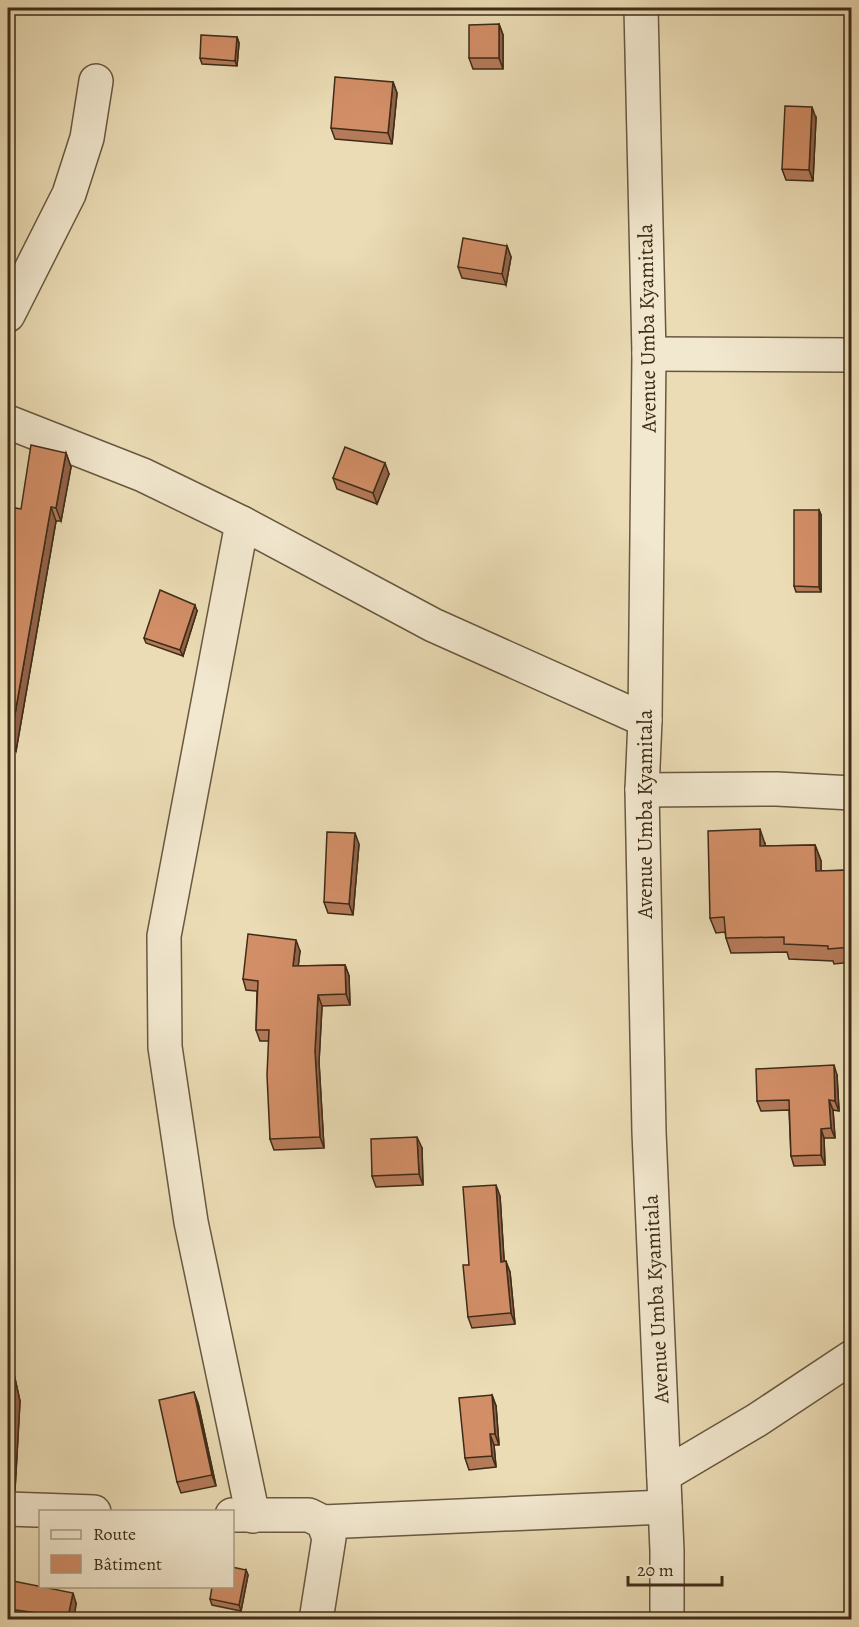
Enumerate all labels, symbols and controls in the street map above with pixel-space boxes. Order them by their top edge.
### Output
street label: Avenue Umba Kyamitala [631,223,663,434]
street label: Avenue Umba Kyamitala [631,709,659,920]
street label: Avenue Umba Kyamitala [637,1194,676,1405]
legend [39,1510,234,1588]
text: Route [93,1522,136,1546]
scale bar [628,1549,722,1587]
text: Bâtiment [93,1552,162,1576]
text: 20 m [637,1558,674,1582]

